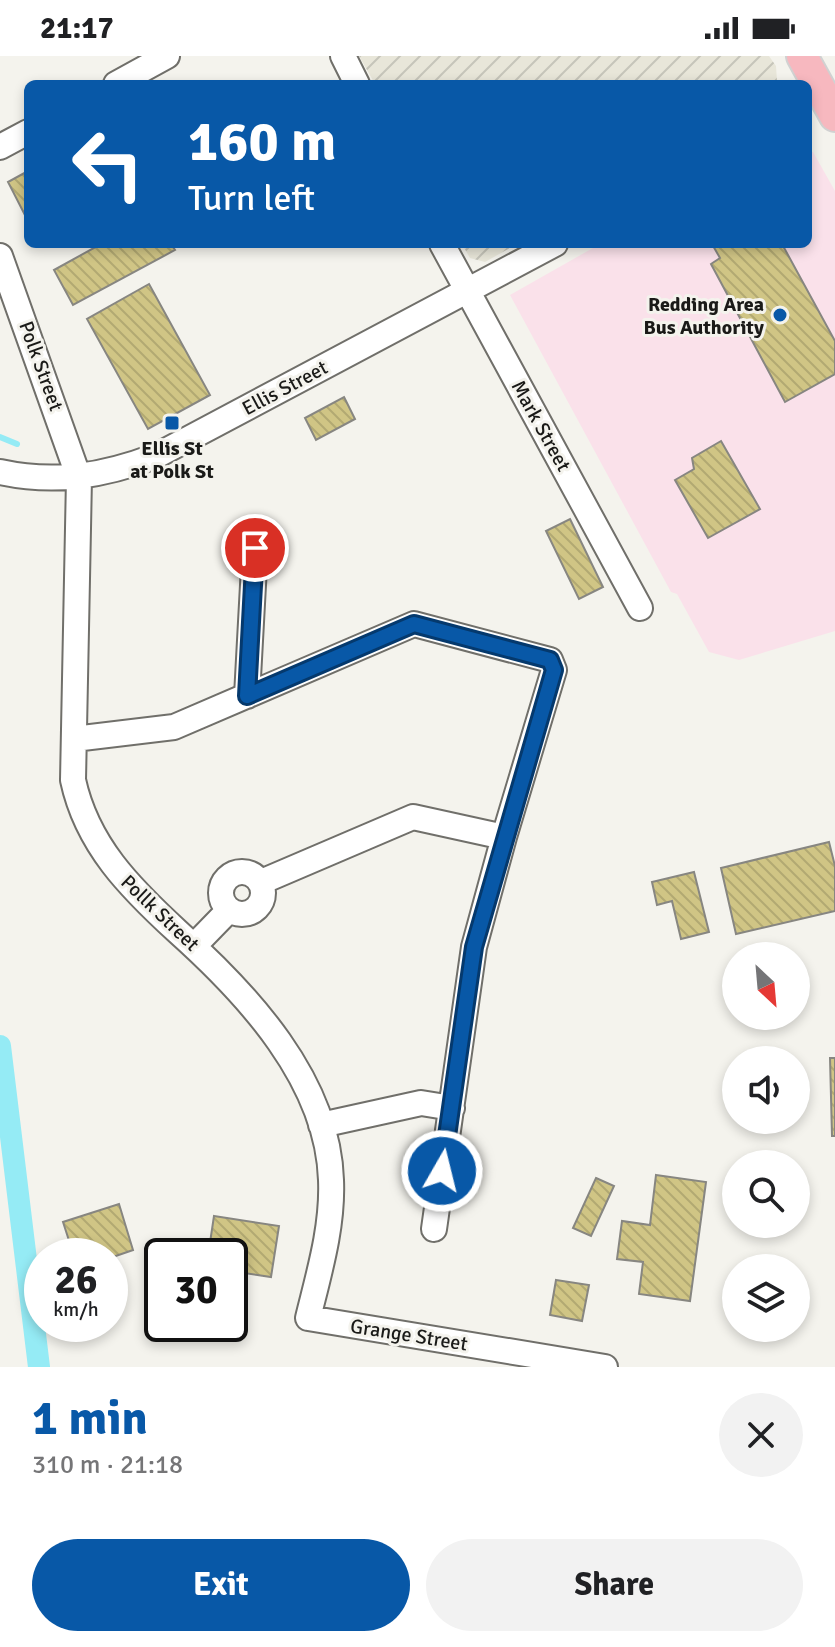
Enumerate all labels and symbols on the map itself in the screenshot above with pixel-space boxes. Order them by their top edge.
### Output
place label: Redding Area Bus Authority [643,292,764,340]
marker: Redding Area Bus Authority [771,306,789,324]
street label: Polk Street [13,318,69,414]
street label: Ellis Street [238,355,332,421]
street label: Mark Street [506,376,576,476]
marker: Ellis St at Polk St [163,414,181,432]
place label: Ellis St at Polk St [130,436,214,484]
pin [221,514,289,582]
street label: Pollk Street [116,870,204,956]
north arrow [722,942,810,1030]
position arrow [400,1129,484,1213]
speed limit sign: 30 [144,1238,248,1342]
street label: Grange Street [349,1313,469,1357]

